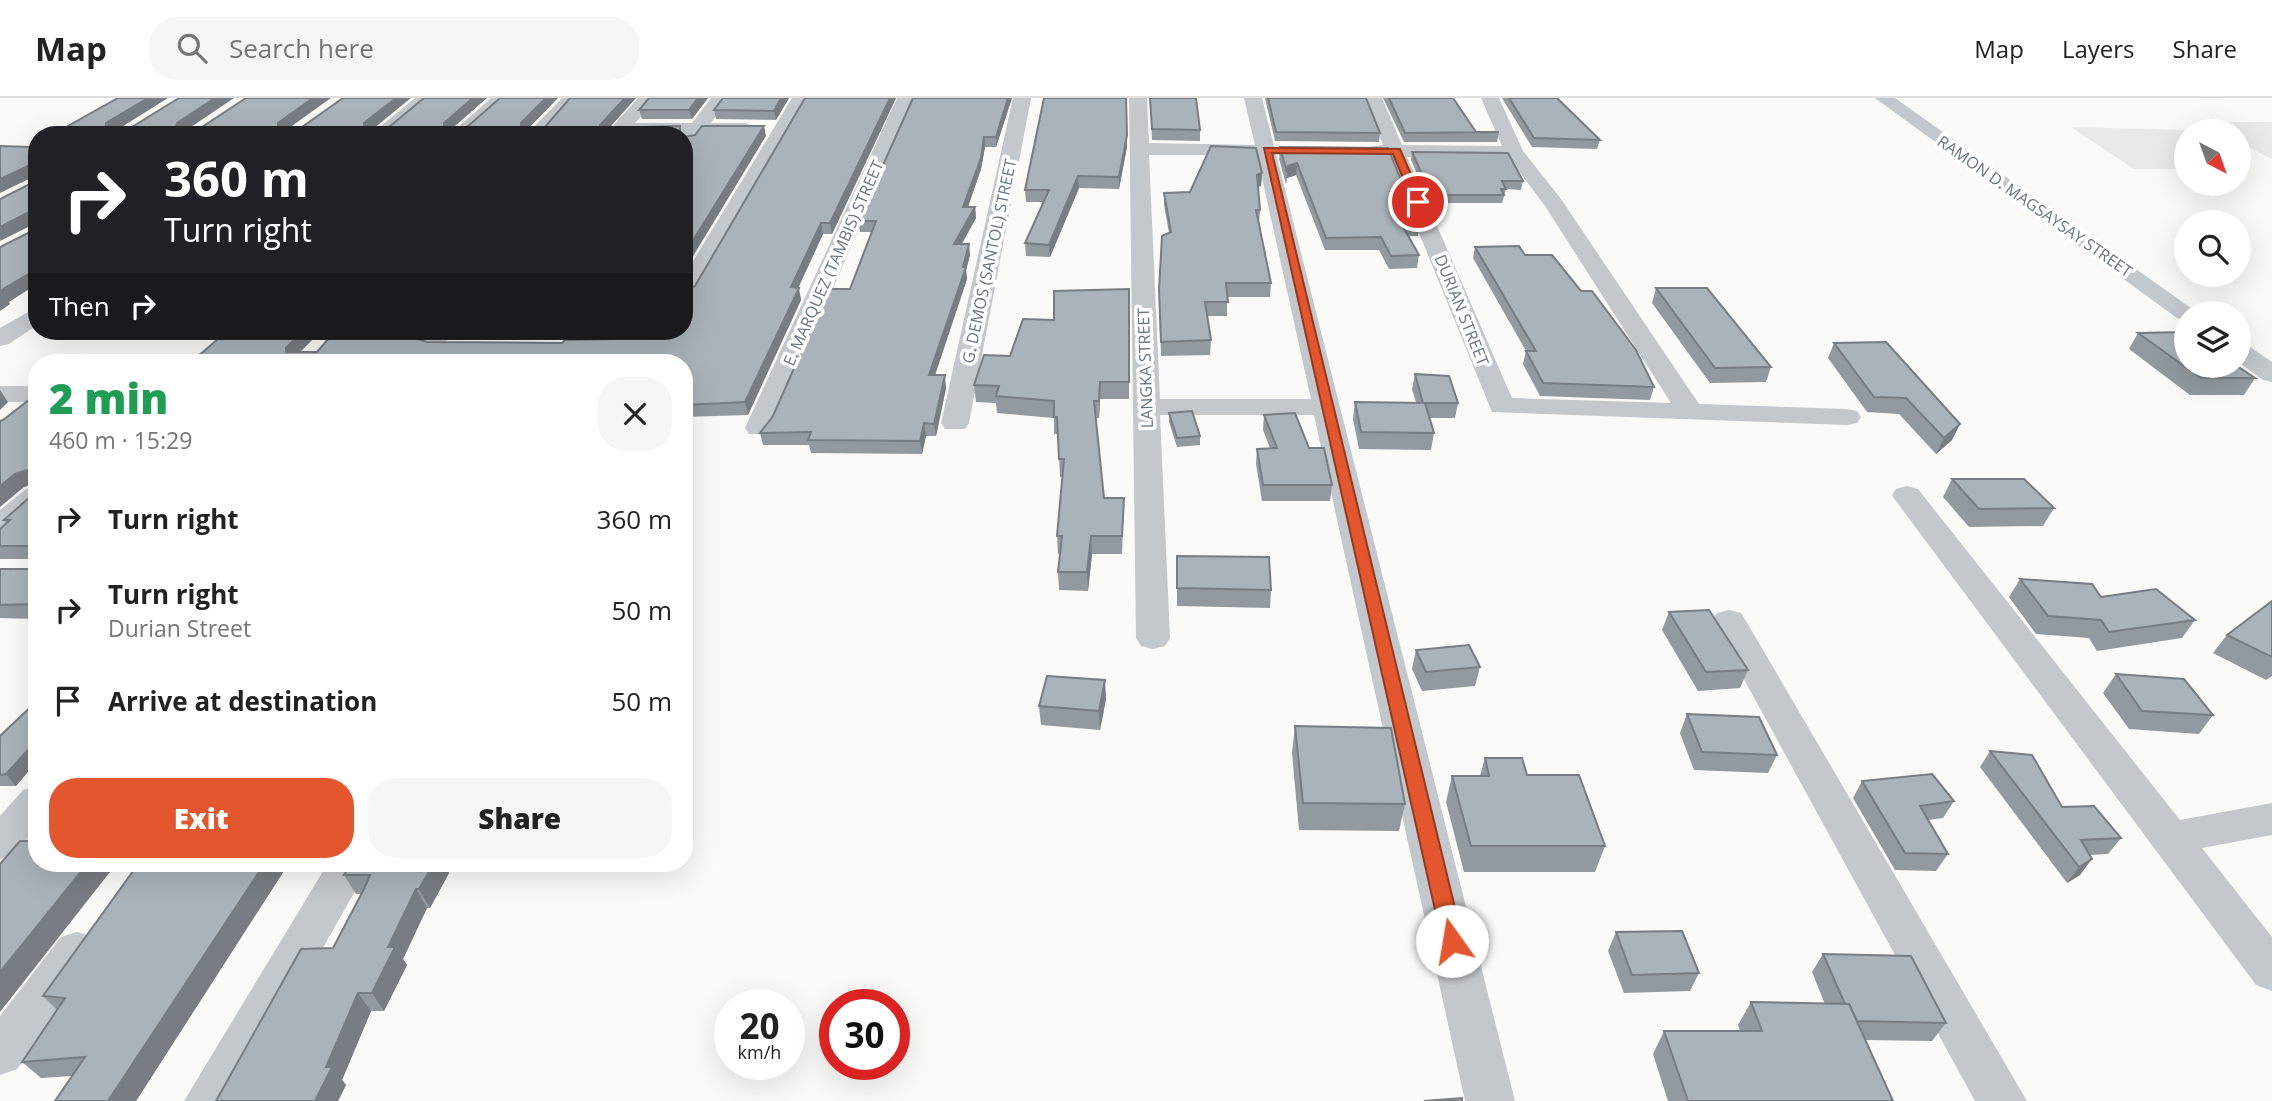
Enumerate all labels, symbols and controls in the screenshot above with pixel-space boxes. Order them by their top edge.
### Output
search box [149,17,639,80]
text: Map [35,26,107,71]
icon: search [173,29,211,67]
text: Search here [229,30,374,66]
text: Map [1974,32,2024,65]
text: Layers [2062,32,2135,65]
text: Share [2173,32,2237,65]
north arrow [2174,119,2250,196]
map controls [2174,119,2251,378]
street label: RAMON D. MAGSAYSAY STREET [1933,130,2137,282]
text: 360 m [164,145,309,211]
icon: right [49,154,140,245]
street label: E. MARQUEZ (TAMBIS) STREET [778,157,888,369]
street label: G. DEMOS (SANTOL) STREET [957,157,1021,365]
pin [1388,172,1448,232]
icon: arrive [1399,183,1437,221]
text: Turn right [164,208,312,251]
button: search [2174,210,2251,287]
street label: DURIAN STREET [1430,251,1494,369]
icon: right [124,287,162,325]
text: Then [49,288,110,324]
button: layers [2174,301,2251,378]
street label: LANGKA STREET [1132,307,1158,428]
text: 2 min [49,369,168,426]
button: close [598,377,672,451]
text: 460 m · 15:29 [49,424,192,456]
icon: right [49,500,87,538]
text: Turn right [108,501,239,537]
text: 360 m [597,501,672,537]
text: Turn right [108,576,239,612]
icon: right [49,591,87,629]
text: 50 m [611,592,672,628]
text: Durian Street [108,612,251,644]
icon: arrive [49,682,87,720]
text: Arrive at destination [108,683,377,719]
text: 50 m [611,683,672,719]
button: Exit [49,778,354,858]
button: Share [368,778,672,858]
position arrow [1415,904,1489,978]
speed limit sign: 30 [819,989,910,1080]
text: 20 [739,1002,780,1049]
text: km/h [738,1040,781,1064]

